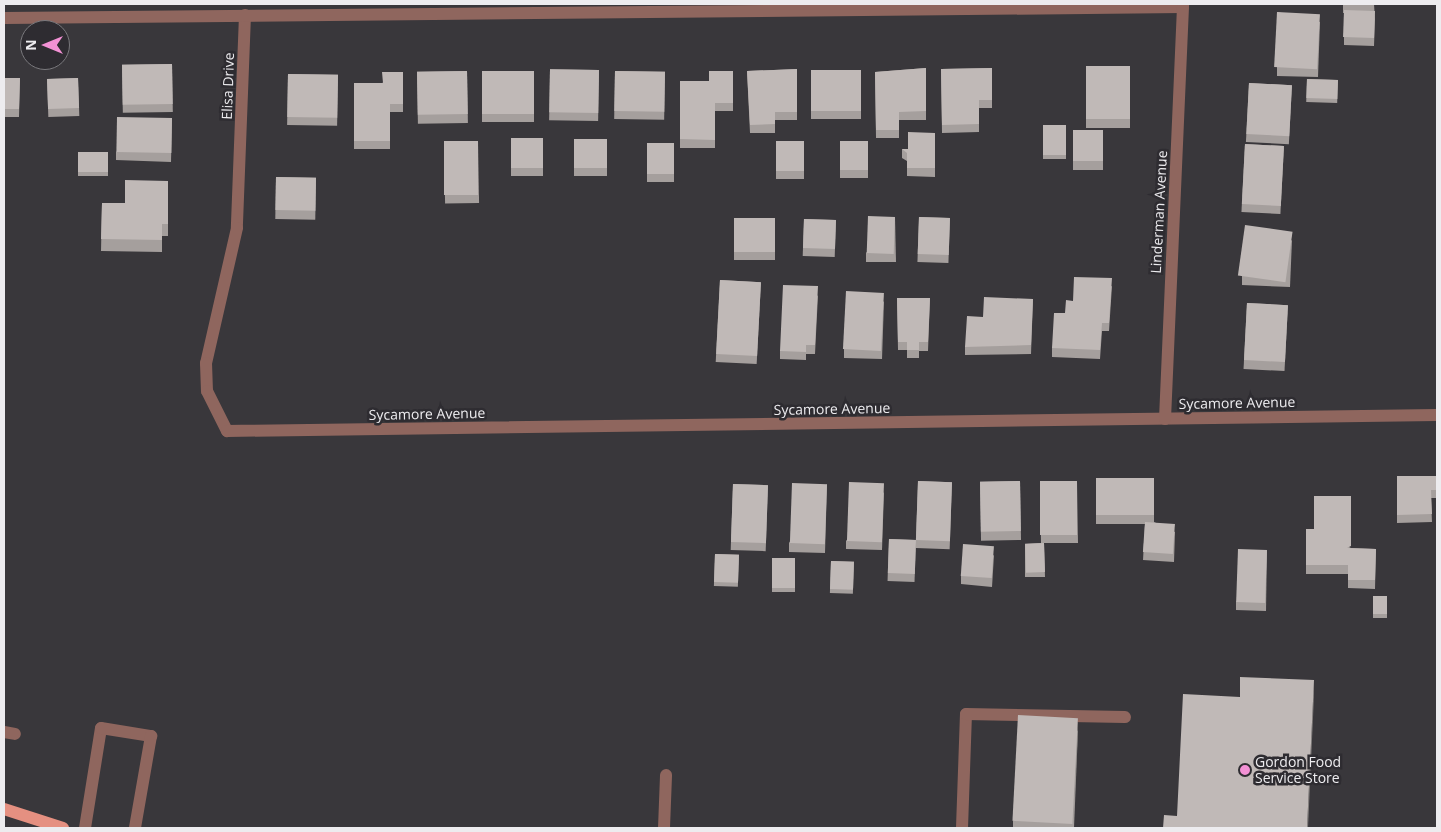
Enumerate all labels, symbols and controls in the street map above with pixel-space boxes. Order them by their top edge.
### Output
north arrow [20,20,70,70]
text: N [21,39,40,51]
street label: Elisa Drive [218,52,238,120]
street label: Linderman Avenue [1147,150,1171,274]
street label: Sycamore Avenue [1179,394,1295,412]
street label: Sycamore Avenue [774,400,890,418]
street label: Sycamore Avenue [369,405,485,423]
place label: Gordon Food Service Store [1255,754,1341,786]
marker: Gordon Food Service Store [1239,764,1251,776]

